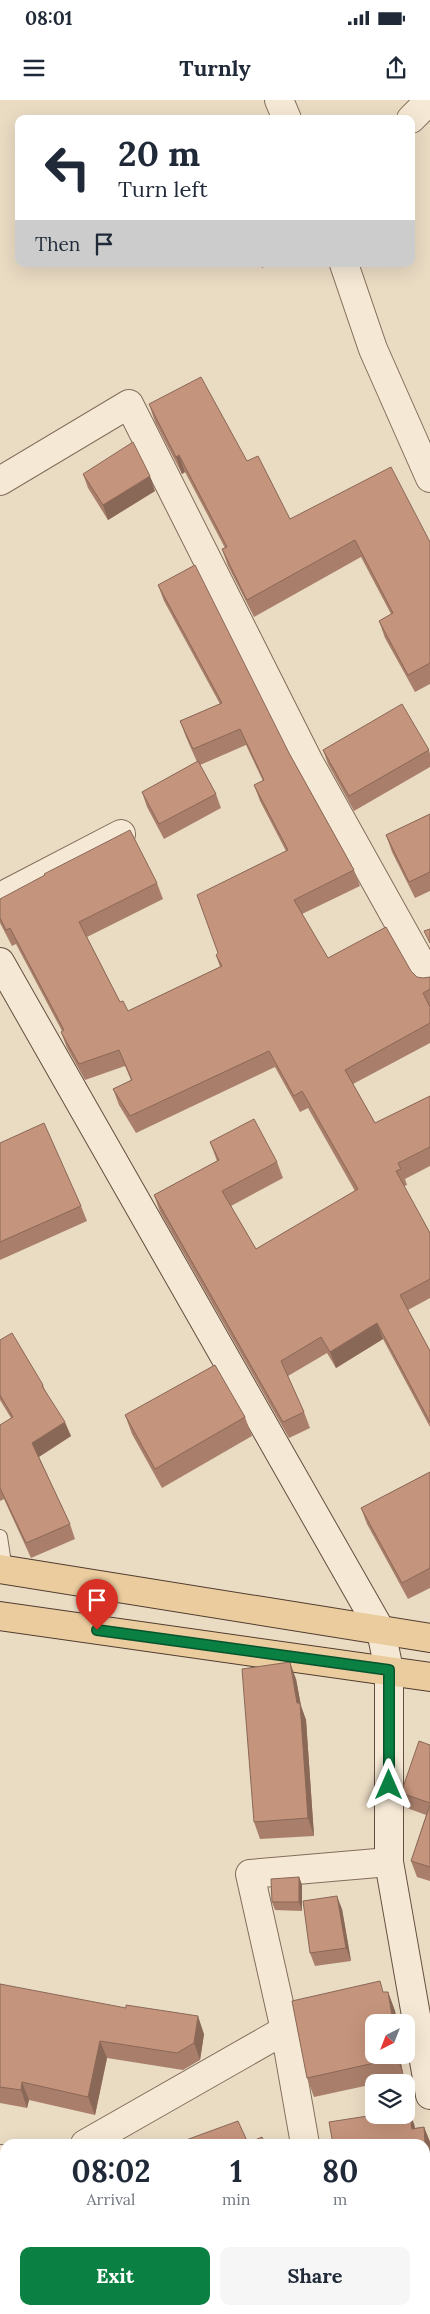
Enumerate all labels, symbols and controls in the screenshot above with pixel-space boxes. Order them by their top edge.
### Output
text: 08:01 [25,6,73,30]
icon: menu [20,54,48,82]
text: Turnly [179,54,251,82]
icon: share [382,54,410,82]
text: 20 m [118,131,200,176]
icon: left [35,135,100,200]
text: Turn left [118,175,208,203]
icon: arrive [90,230,118,258]
text: Then [35,232,80,256]
pin [76,1579,118,1630]
icon: arrive [83,1586,111,1614]
position arrow [362,1758,414,1810]
north arrow [365,2014,415,2064]
map controls [365,2014,415,2124]
button: layers [365,2074,415,2124]
text: 08:02 [72,2152,150,2190]
text: 1 [230,2152,242,2190]
text: 80 [322,2152,358,2190]
text: Arrival [87,2189,135,2209]
text: min [222,2189,251,2209]
text: m [333,2189,347,2209]
button: Exit [20,2247,210,2305]
button: Share [220,2247,410,2305]

